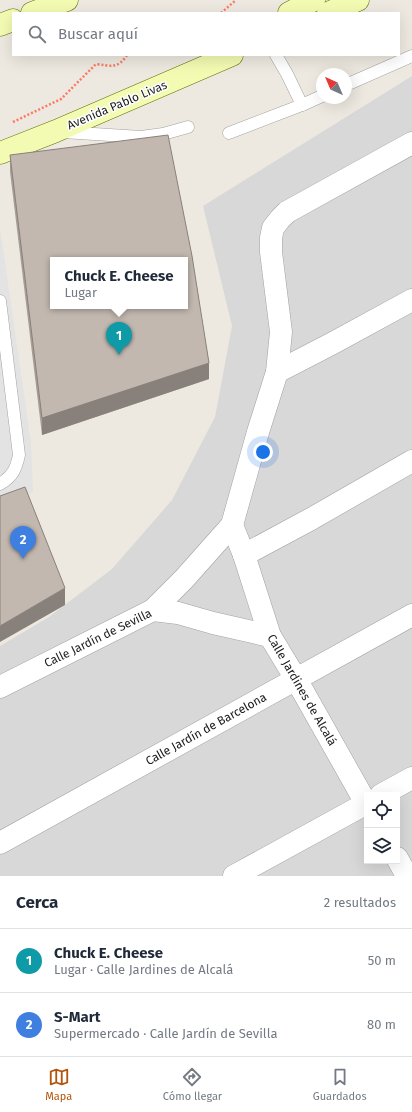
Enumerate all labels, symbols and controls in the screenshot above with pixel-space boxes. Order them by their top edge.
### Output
search box [12,12,400,56]
icon: search [26,23,48,45]
text: Buscar aquí [58,25,138,43]
north arrow [316,68,352,104]
street label: Avenida Pablo Livas [65,77,169,132]
popup [50,257,188,309]
text: Chuck E. Cheese [65,267,174,285]
text: Lugar [65,285,97,300]
pin: 1 [106,322,132,355]
your location [253,442,273,462]
pin: 2 [10,526,36,559]
street label: Calle Jardín de Sevilla [42,606,154,670]
street label: Calle Jardines de Alcalá [264,632,340,748]
street label: Calle Jardín de Barcelona [143,690,269,768]
map controls [364,792,400,864]
button: locate [364,792,400,828]
button: layers [364,828,400,864]
text: Cerca [16,892,58,913]
text: 2 resultados [324,895,396,910]
text: Chuck E. Cheese [54,944,163,962]
text: 1 [26,953,32,968]
text: 50 m [368,953,396,968]
text: Lugar · Calle Jardines de Alcalá [54,962,233,977]
text: S-Mart [54,1008,101,1026]
text: 2 [26,1017,32,1032]
text: 80 m [367,1017,396,1032]
text: Supermercado · Calle Jardín de Sevilla [54,1026,277,1041]
tab: Mapa [45,1066,72,1103]
tab: Cómo llegar [163,1066,222,1103]
tab: Guardados [313,1066,367,1103]

